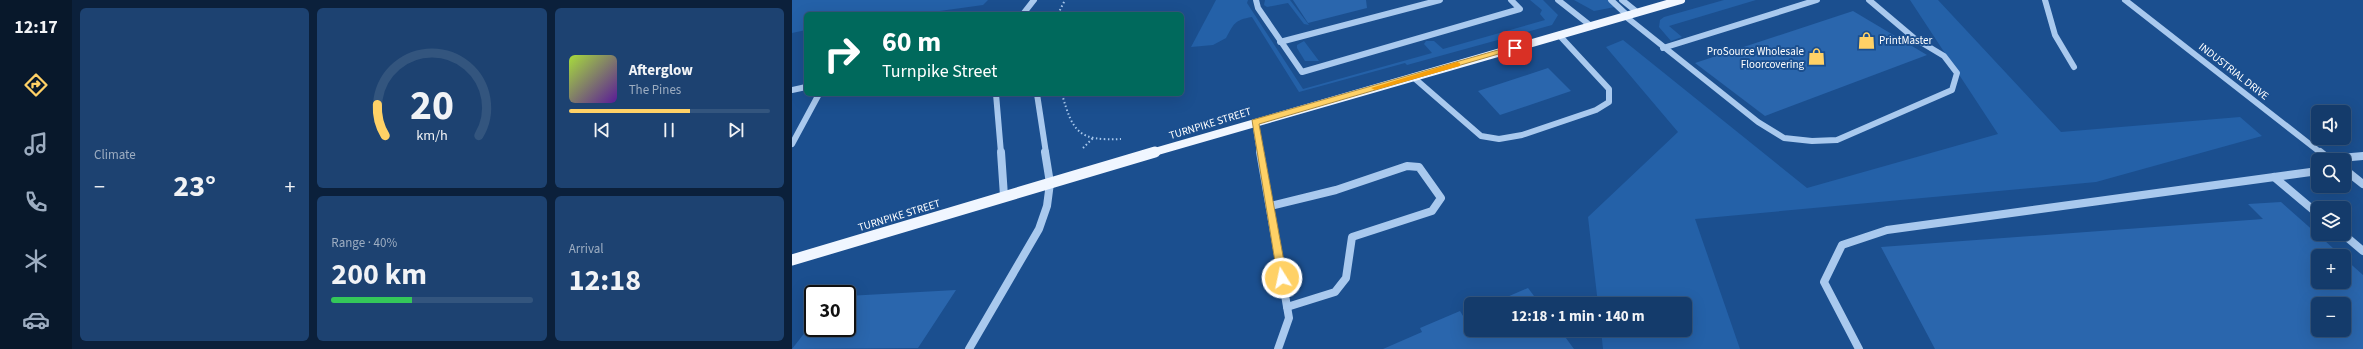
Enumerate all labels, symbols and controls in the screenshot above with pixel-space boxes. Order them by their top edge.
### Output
text: 12:17 [14,15,58,40]
text: 60 m [882,22,941,62]
icon: right [816,28,868,80]
shop icon: PrintMaster [1856,30,1876,50]
pin [1498,31,1532,65]
place label: PrintMaster [1879,33,1932,48]
icon: arrive [1504,37,1526,59]
street label: INDUSTRIAL DRIVE [2195,39,2272,104]
place label: ProSource Wholesale Floorcovering [1707,44,1805,72]
shop icon: ProSource Wholesale Floorcovering [1807,47,1827,67]
text: Turnpike Street [882,59,997,84]
text: Afterglow [629,60,693,81]
icon: directions [22,71,50,99]
text: 20 [410,76,454,136]
text: The Pines [629,81,681,99]
street label: TURNPIKE STREET [1167,104,1253,143]
map controls [2311,105,2351,337]
button: sound [2311,105,2351,145]
icon: previous [591,119,613,141]
icon: pause [658,119,680,141]
icon: next [725,119,747,141]
text: km/h [416,125,448,146]
icon: music [22,130,50,158]
text: Climate [94,146,136,164]
button: search [2311,153,2351,193]
text: 23° [173,165,216,208]
text: − [94,171,105,203]
text: + [284,171,295,203]
icon: phone [22,188,50,216]
street label: TURNPIKE STREET [856,196,942,235]
button: layers [2311,201,2351,241]
text: Range · 40% [331,234,397,252]
text: Arrival [569,240,604,258]
icon: climate [22,247,50,275]
button: + [2311,249,2351,289]
text: 200 km [331,253,427,296]
position arrow [1261,257,1303,299]
text: 12:18 [569,259,641,302]
speed limit sign: 30 [804,285,856,337]
button: − [2311,297,2351,337]
icon: car [22,306,50,334]
text: 12:18 · 1 min · 140 m [1511,306,1645,327]

